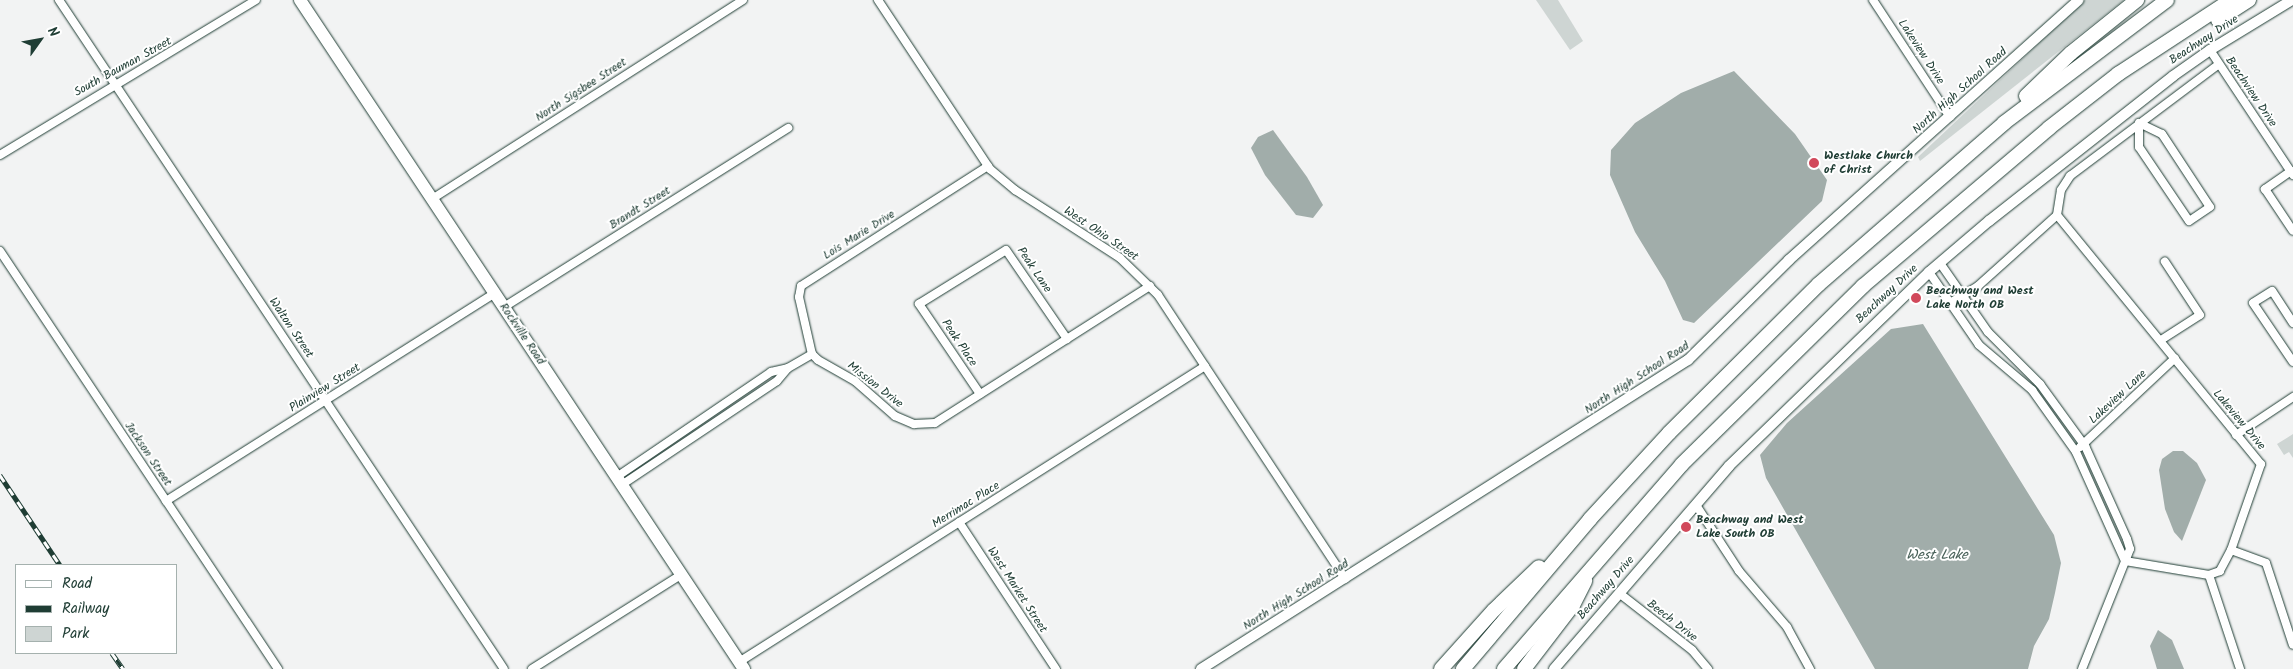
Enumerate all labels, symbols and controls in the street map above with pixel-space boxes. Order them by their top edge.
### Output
street label: Beachway Drive [2167,12,2241,68]
north arrow [15,15,65,65]
street label: Lakeview Drive [1895,17,1947,87]
text: N [41,22,64,42]
street label: South Bauman Street [72,34,174,100]
street label: North High School Road [1910,45,2010,137]
street label: Beachview Drive [2222,54,2280,130]
street label: North Sigsbee Street [533,55,629,125]
place label: Westlake Church of Christ [1824,149,1913,177]
marker: Westlake Church of Christ [1808,157,1820,169]
street label: Brandt Street [607,183,673,233]
street label: West Ohio Street [1061,204,1141,264]
street label: Lois Marie Drive [820,207,898,263]
street label: Peak Lane [1014,244,1054,296]
street label: Beachway Drive [1853,262,1921,326]
place label: Beachway and West Lake North OB [1926,284,2034,312]
marker: Beachway and West Lake North OB [1910,292,1922,304]
street label: Walton Street [266,295,316,361]
street label: Rockville Road [496,300,548,368]
street label: Peak Place [938,317,980,369]
street label: North High School Road [1582,339,1692,417]
street label: Mission Drive [844,359,906,411]
street label: Plainview Street [287,360,363,416]
street label: Lakeview Lane [2086,367,2150,427]
street label: Lakeview Drive [2210,387,2268,453]
street label: Jackson Street [121,419,175,489]
street label: Merrimac Place [930,479,1002,531]
place label: Beachway and West Lake South OB [1696,513,1804,541]
marker: Beachway and West Lake South OB [1680,521,1692,533]
street label: West Market Street [984,544,1050,636]
water label: West Lake [1906,547,1968,563]
street label: Beachway Drive [1574,553,1638,623]
street label: North High School Road [1240,557,1352,633]
legend [15,564,178,654]
text: Road [62,572,92,596]
text: Railway [62,597,109,621]
street label: Beech Drive [1644,597,1700,645]
text: Park [62,622,89,646]

